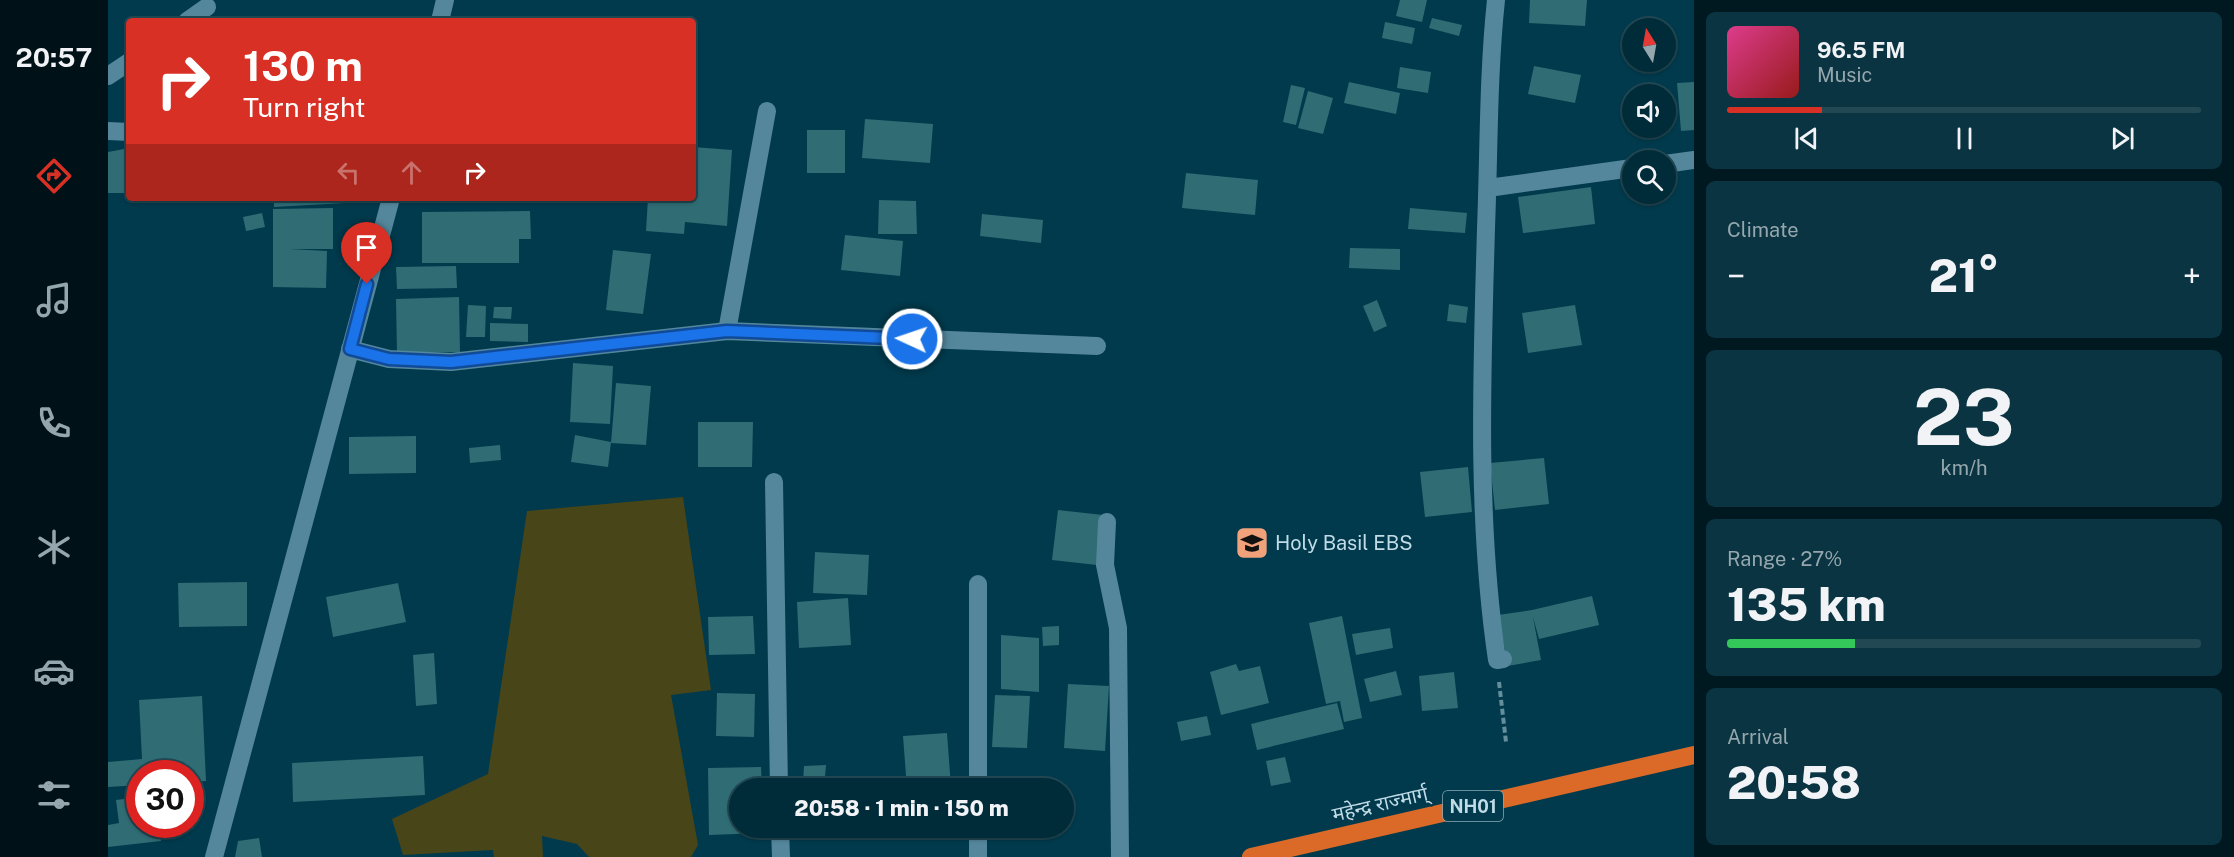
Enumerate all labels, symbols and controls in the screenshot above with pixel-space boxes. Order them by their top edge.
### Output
north arrow [1622,18,1676,72]
map controls [1622,18,1676,204]
text: 96.5 FM [1817,37,1905,63]
text: 20:57 [16,41,92,73]
text: 130 m [243,41,363,90]
icon: right [144,42,222,120]
text: Music [1817,63,1872,87]
button: sound [1622,84,1676,138]
text: Turn right [243,91,366,123]
icon: previous [1790,122,1823,155]
icon: pause [1948,122,1981,155]
icon: next [2106,122,2139,155]
button: search [1622,150,1676,204]
icon: directions [33,155,75,197]
icon: left [332,156,365,189]
icon: ahead [395,156,428,189]
icon: right [458,156,491,189]
text: Climate [1727,218,1799,242]
pin [341,222,392,284]
icon: arrive [350,231,383,264]
text: 21° [1929,249,1999,302]
text: − [1727,257,1745,295]
text: + [2183,257,2201,295]
icon: music [33,279,75,321]
position arrow [880,307,944,371]
text: 23 [1913,371,2015,463]
icon: phone [33,402,75,444]
text: km/h [1940,456,1988,480]
school or university icon: Holy Basil EBS [1234,525,1270,561]
icon: climate [33,526,75,568]
place label: Holy Basil EBS [1275,531,1413,555]
text: Range · 27% [1727,547,1842,571]
text: 135 km [1727,578,1886,631]
icon: car [33,650,75,692]
text: Arrival [1727,725,1789,749]
text: 20:58 [1727,756,1861,809]
speed limit sign: 30 [126,760,204,838]
icon: filters [33,774,75,816]
street label: महेन्द्र राज्मार्ग् [1330,781,1433,828]
road number: NH01 [1443,791,1503,821]
text: 20:58 · 1 min · 150 m [794,795,1009,821]

